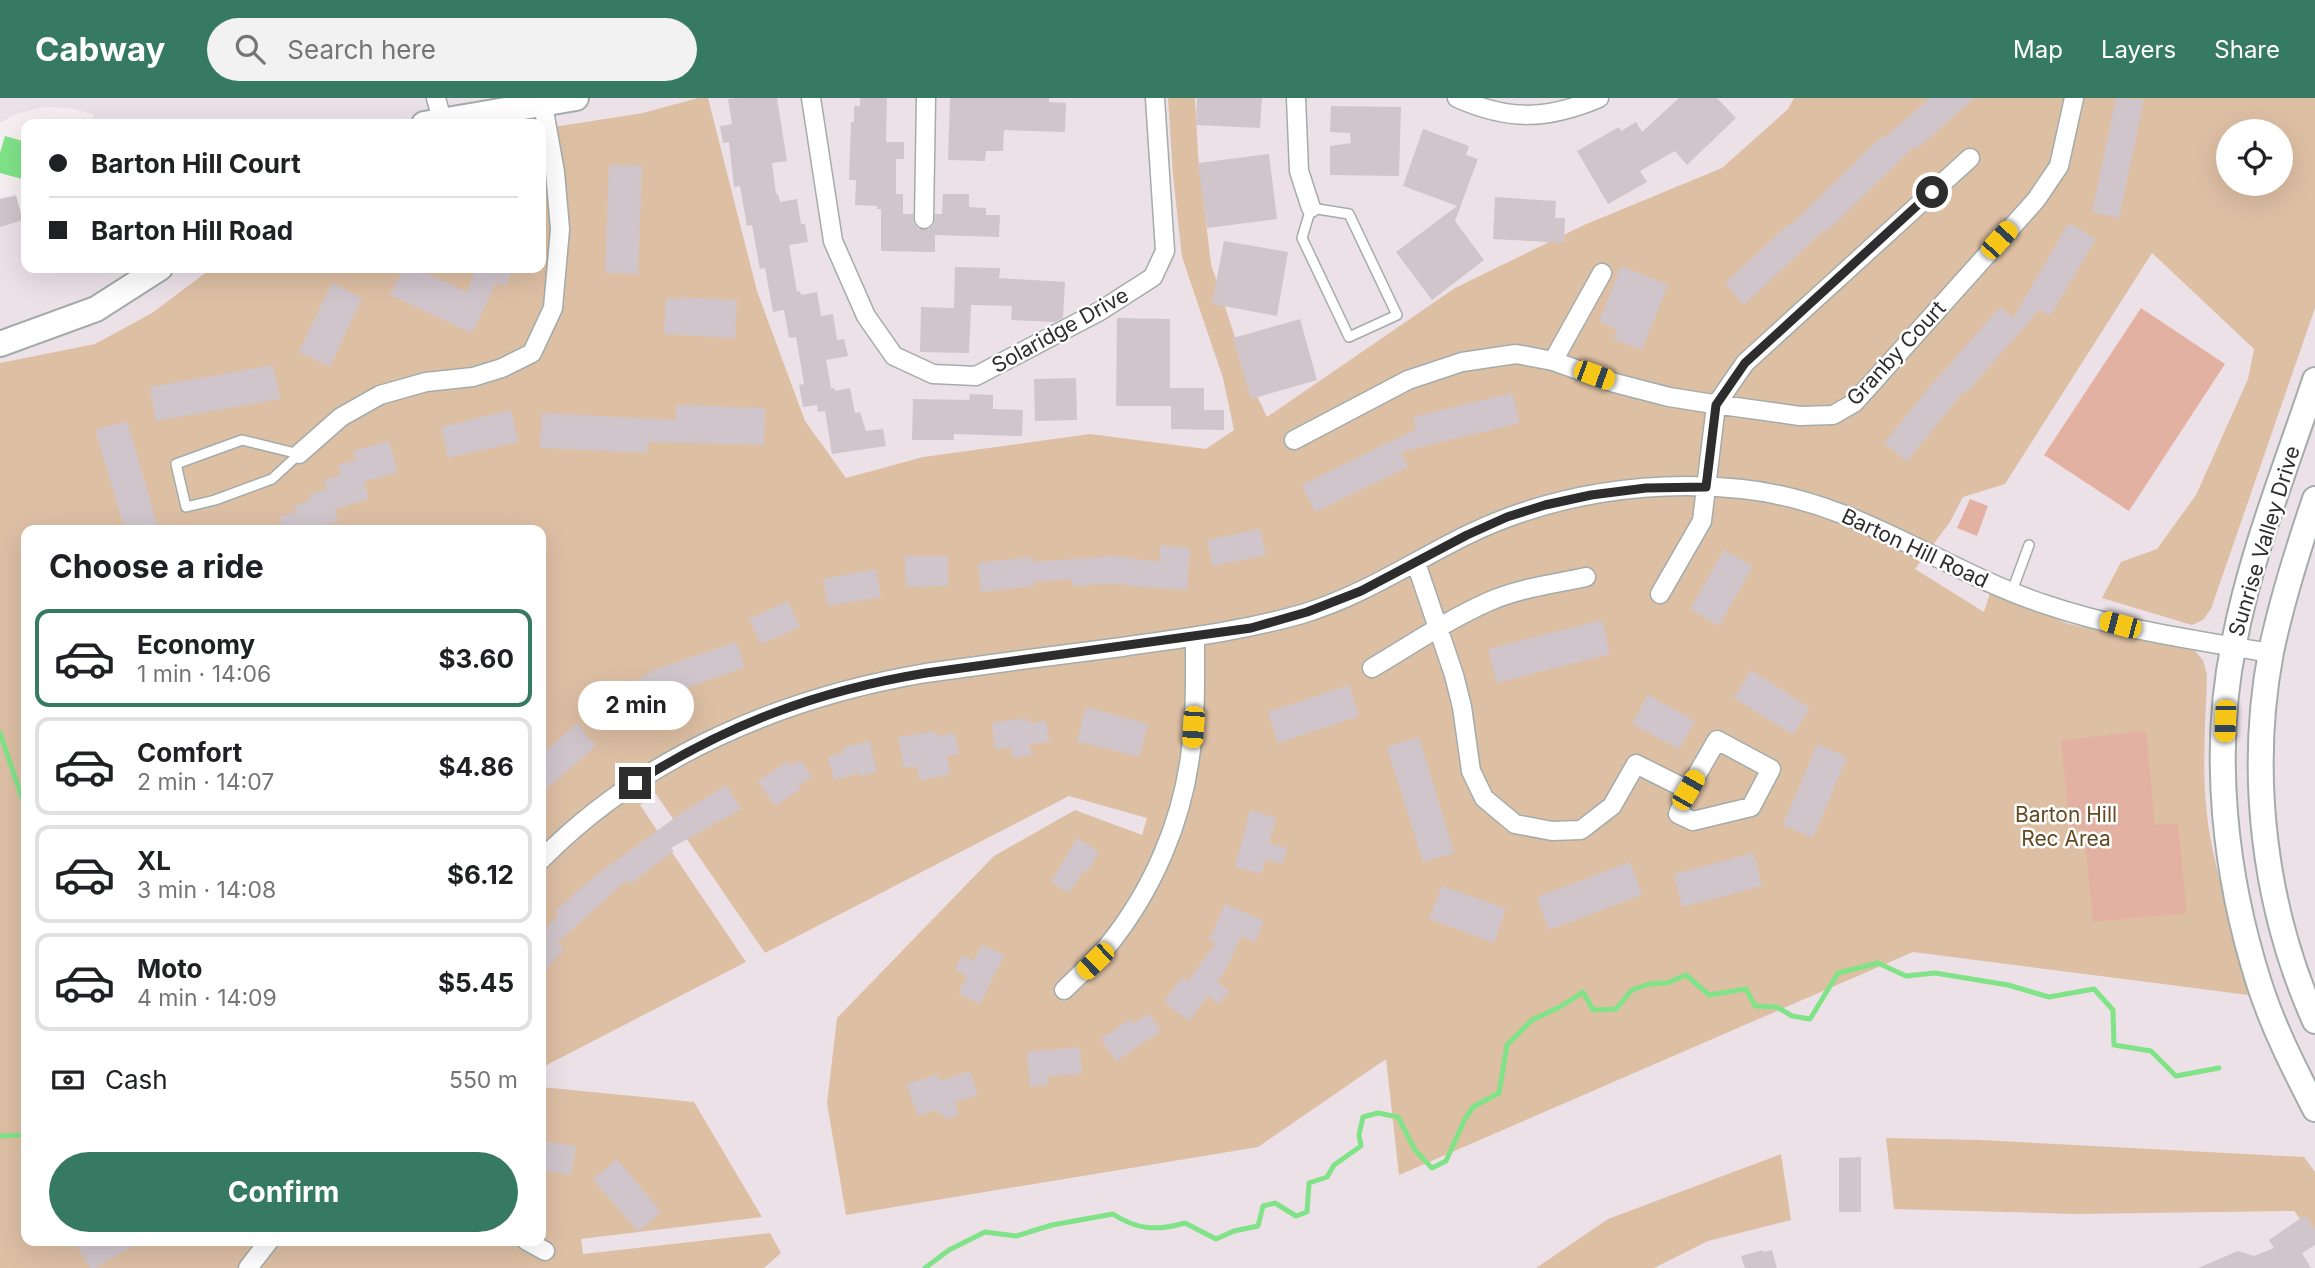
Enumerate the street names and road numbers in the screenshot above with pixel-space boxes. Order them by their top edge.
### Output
street label: Solaridge Drive [987,282,1133,378]
street label: Granby Court [1841,296,1951,410]
street label: Sunrise Valley Drive [2223,443,2305,639]
street label: Barton Hill Road [1838,503,1992,593]

